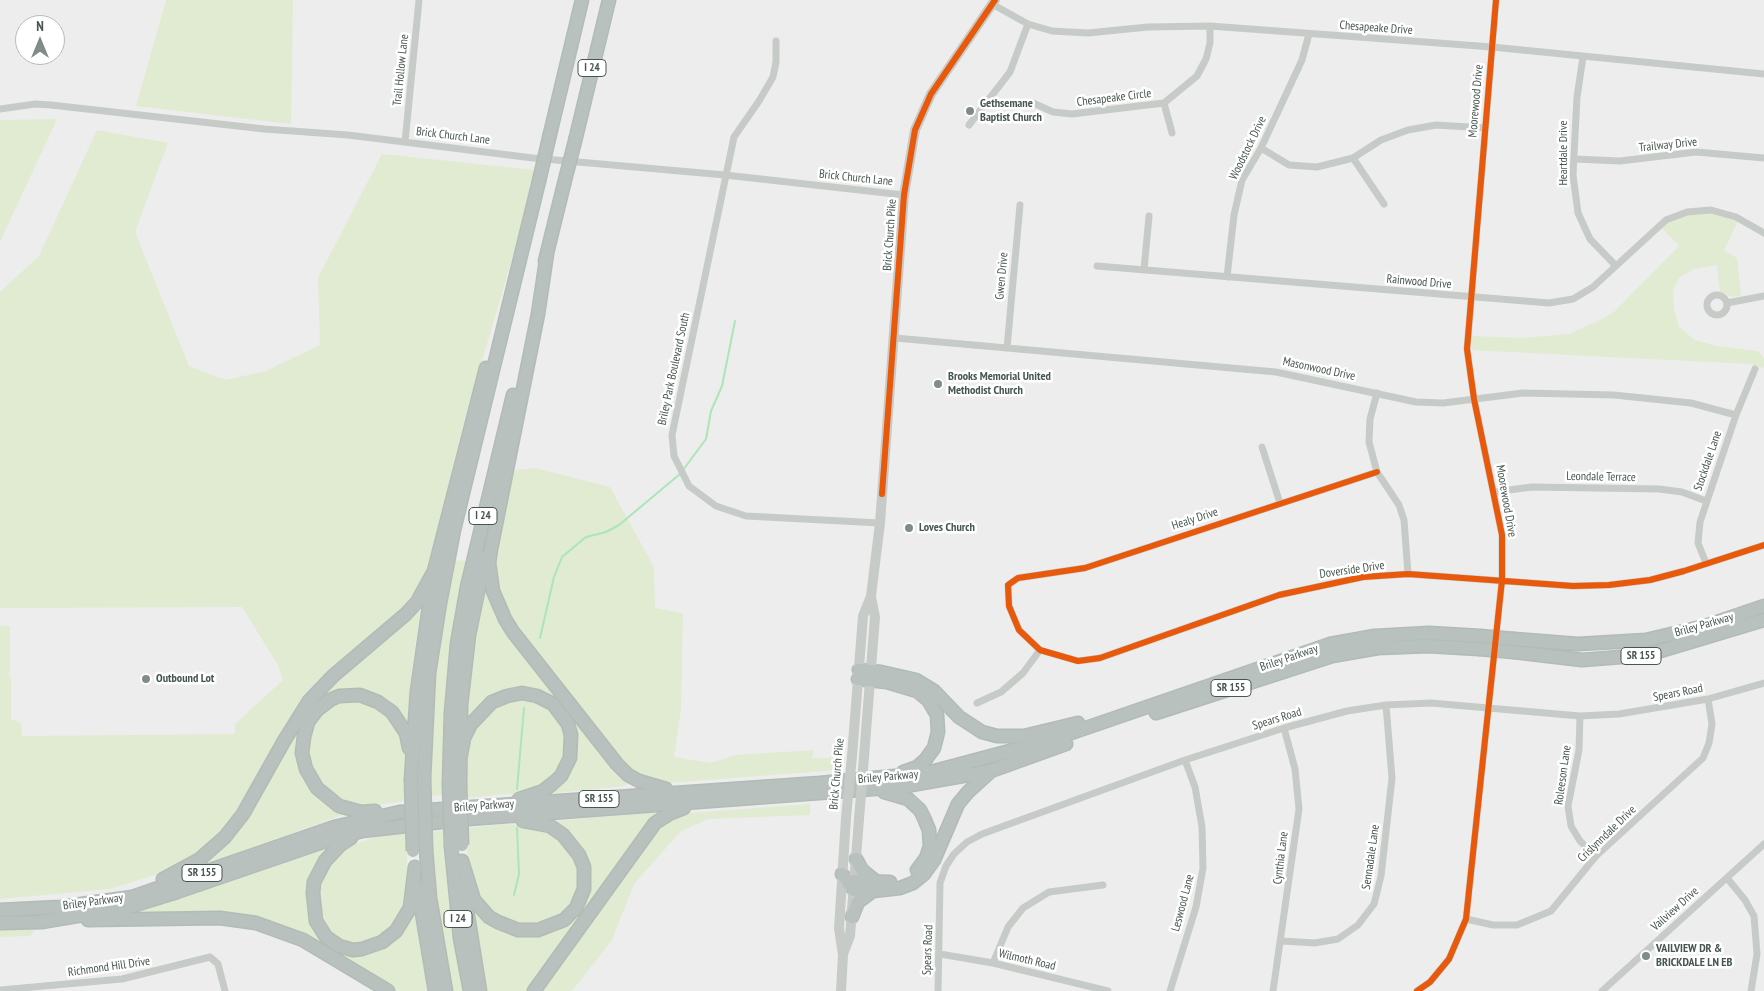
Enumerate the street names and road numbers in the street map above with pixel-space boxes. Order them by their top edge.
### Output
street label: Chesapeake Drive [1339,18,1413,38]
street label: Trail Hollow Lane [390,33,412,107]
road number: I 24 [578,59,606,76]
street label: Moorewood Drive [1466,64,1486,138]
street label: Chesapeake Circle [1076,86,1152,110]
street label: Woodstock Drive [1226,114,1270,182]
street label: Heartdale Drive [1557,120,1571,186]
street label: Brick Church Lane [415,124,491,148]
street label: Trailway Drive [1638,135,1698,155]
street label: Brick Church Lane [818,167,894,189]
street label: Brick Church Pike [880,199,900,271]
street label: Gwen Drive [993,252,1011,300]
street label: Rainwood Drive [1386,272,1452,292]
street label: Briley Park Boulevard South [655,311,693,427]
street label: Masonwood Drive [1281,354,1357,384]
street label: Stockdale Lane [1691,429,1725,493]
street label: Moorewood Drive [1493,464,1519,538]
street label: Leondale Terrace [1566,469,1636,485]
street label: Healy Drive [1170,505,1220,533]
road number: I 24 [469,508,497,524]
street label: Doverside Drive [1319,558,1385,582]
street label: Briley Parkway [1673,610,1735,640]
street label: Briley Parkway [1258,641,1320,675]
road number: SR 155 [1621,648,1661,664]
road number: SR 155 [1211,680,1251,696]
street label: Spears Road [1652,681,1704,705]
street label: Spears Road [1251,705,1303,733]
street label: Brick Church Pike [827,738,847,810]
street label: Roleeson Lane [1552,744,1574,806]
street label: Briley Parkway [857,767,919,787]
road number: SR 155 [579,791,619,808]
street label: Briley Parkway [453,797,515,815]
street label: Crislynndale Drive [1575,803,1639,865]
street label: Sennadale Lane [1359,824,1383,890]
street label: Cynthia Lane [1271,831,1291,885]
road number: SR 155 [182,864,222,881]
street label: Leswood Lane [1168,873,1198,933]
street label: Vailview Drive [1648,884,1702,934]
street label: Briley Parkway [62,891,124,913]
road number: I 24 [444,911,472,928]
street label: Spears Road [920,925,936,975]
street label: Wilmoth Road [997,946,1057,974]
street label: Richmond Hill Drive [67,954,151,980]

